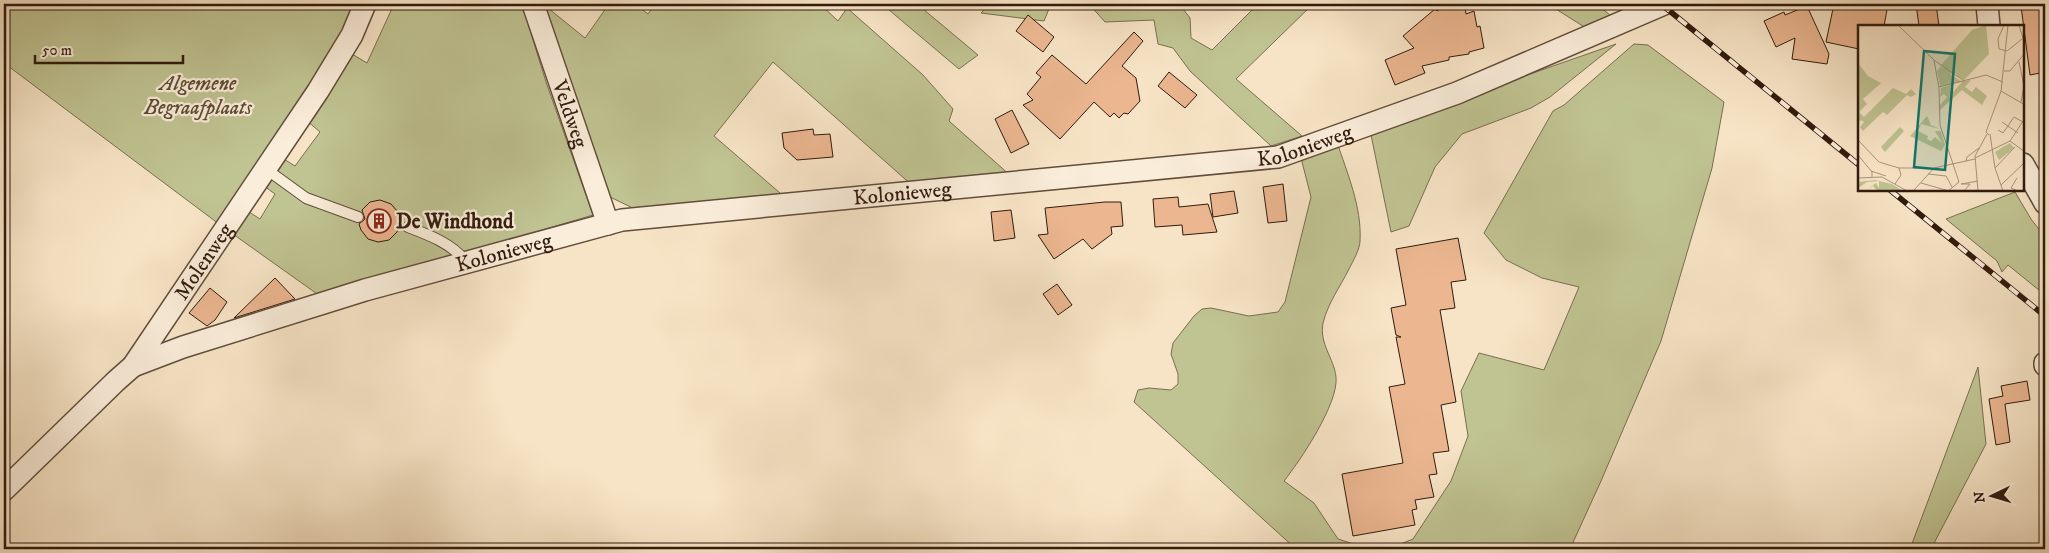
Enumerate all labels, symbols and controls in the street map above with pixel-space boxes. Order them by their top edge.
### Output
inset map [1858,25,2024,191]
scale bar [35,32,182,64]
text: 50 m [42,41,72,60]
park label: Algemene Begraafplaats [143,71,252,121]
street label: Veldweg [546,76,593,152]
street label: Kolonieweg [1256,119,1357,173]
street label: Kolonieweg [852,176,953,212]
building icon: De Windhond [366,208,392,234]
place label: De Windhond [396,209,514,235]
street label: Molenweg [169,218,240,305]
street label: Kolonieweg [453,227,556,279]
north arrow [1966,470,2016,520]
text: N [1971,490,1990,504]

